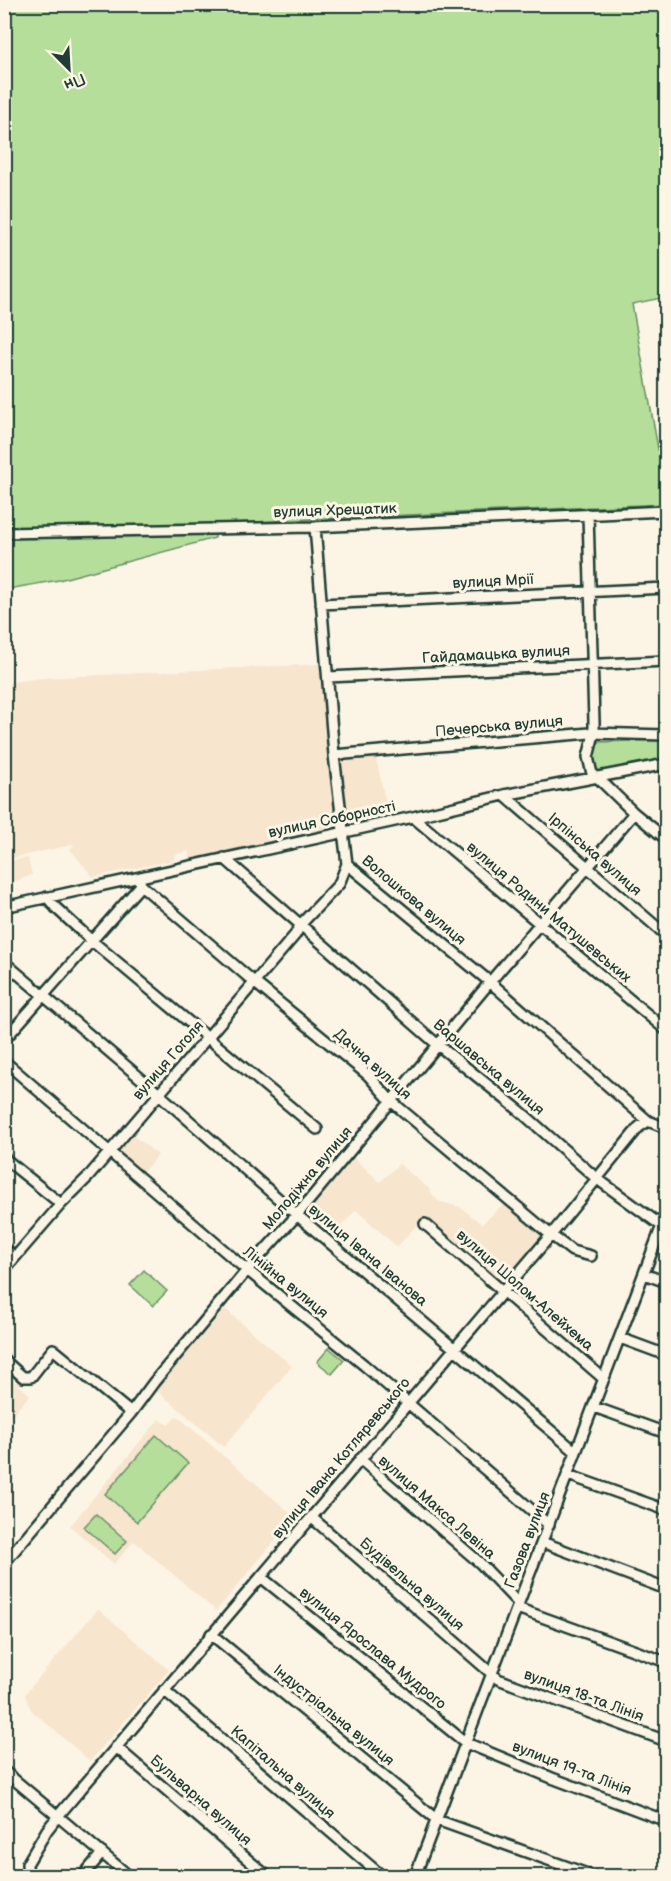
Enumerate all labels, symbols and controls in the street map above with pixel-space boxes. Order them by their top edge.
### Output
north arrow [39,39,99,99]
text: Пн [61,68,88,94]
street label: вулиця Хрещатик [273,499,397,522]
street label: вулиця Мрії [452,570,534,593]
street label: Гайдамацька вулиця [422,641,570,668]
street label: Печерська вулиця [434,711,564,742]
street label: вулиця Соборності [267,797,398,842]
street label: Ірпінська вулиця [544,809,645,900]
street label: вулиця Родини Матушевських [462,838,635,987]
street label: Волошкова вулиця [358,851,470,950]
street label: Варшавська вулиця [429,1015,548,1119]
street label: вулиця Гоголя [129,1017,208,1104]
street label: Дачна вулиця [330,1025,415,1104]
street label: Молодіжна вулиця [258,1123,356,1234]
street label: вулиця Івана Іванова [304,1200,431,1311]
street label: вулиця Шолом-Алейхема [452,1226,597,1355]
street label: Лінійна вулиця [238,1242,332,1323]
street label: вулиця Івана Котляревського [268,1374,415,1543]
street label: вулиця Макса Левіна [374,1451,499,1564]
street label: Газова вулиця [500,1489,555,1591]
street label: Будівельна вулиця [355,1534,468,1635]
street label: вулиця Ярослава Мудрого [295,1583,450,1714]
street label: Індустріальна вулиця [269,1661,398,1770]
street label: вулиця 18-та Лінія [521,1665,646,1726]
street label: Капітальна вулиця [226,1722,339,1823]
street label: вулиця 19-та Лінія [510,1737,634,1800]
street label: Бульварна вулиця [146,1751,255,1850]

